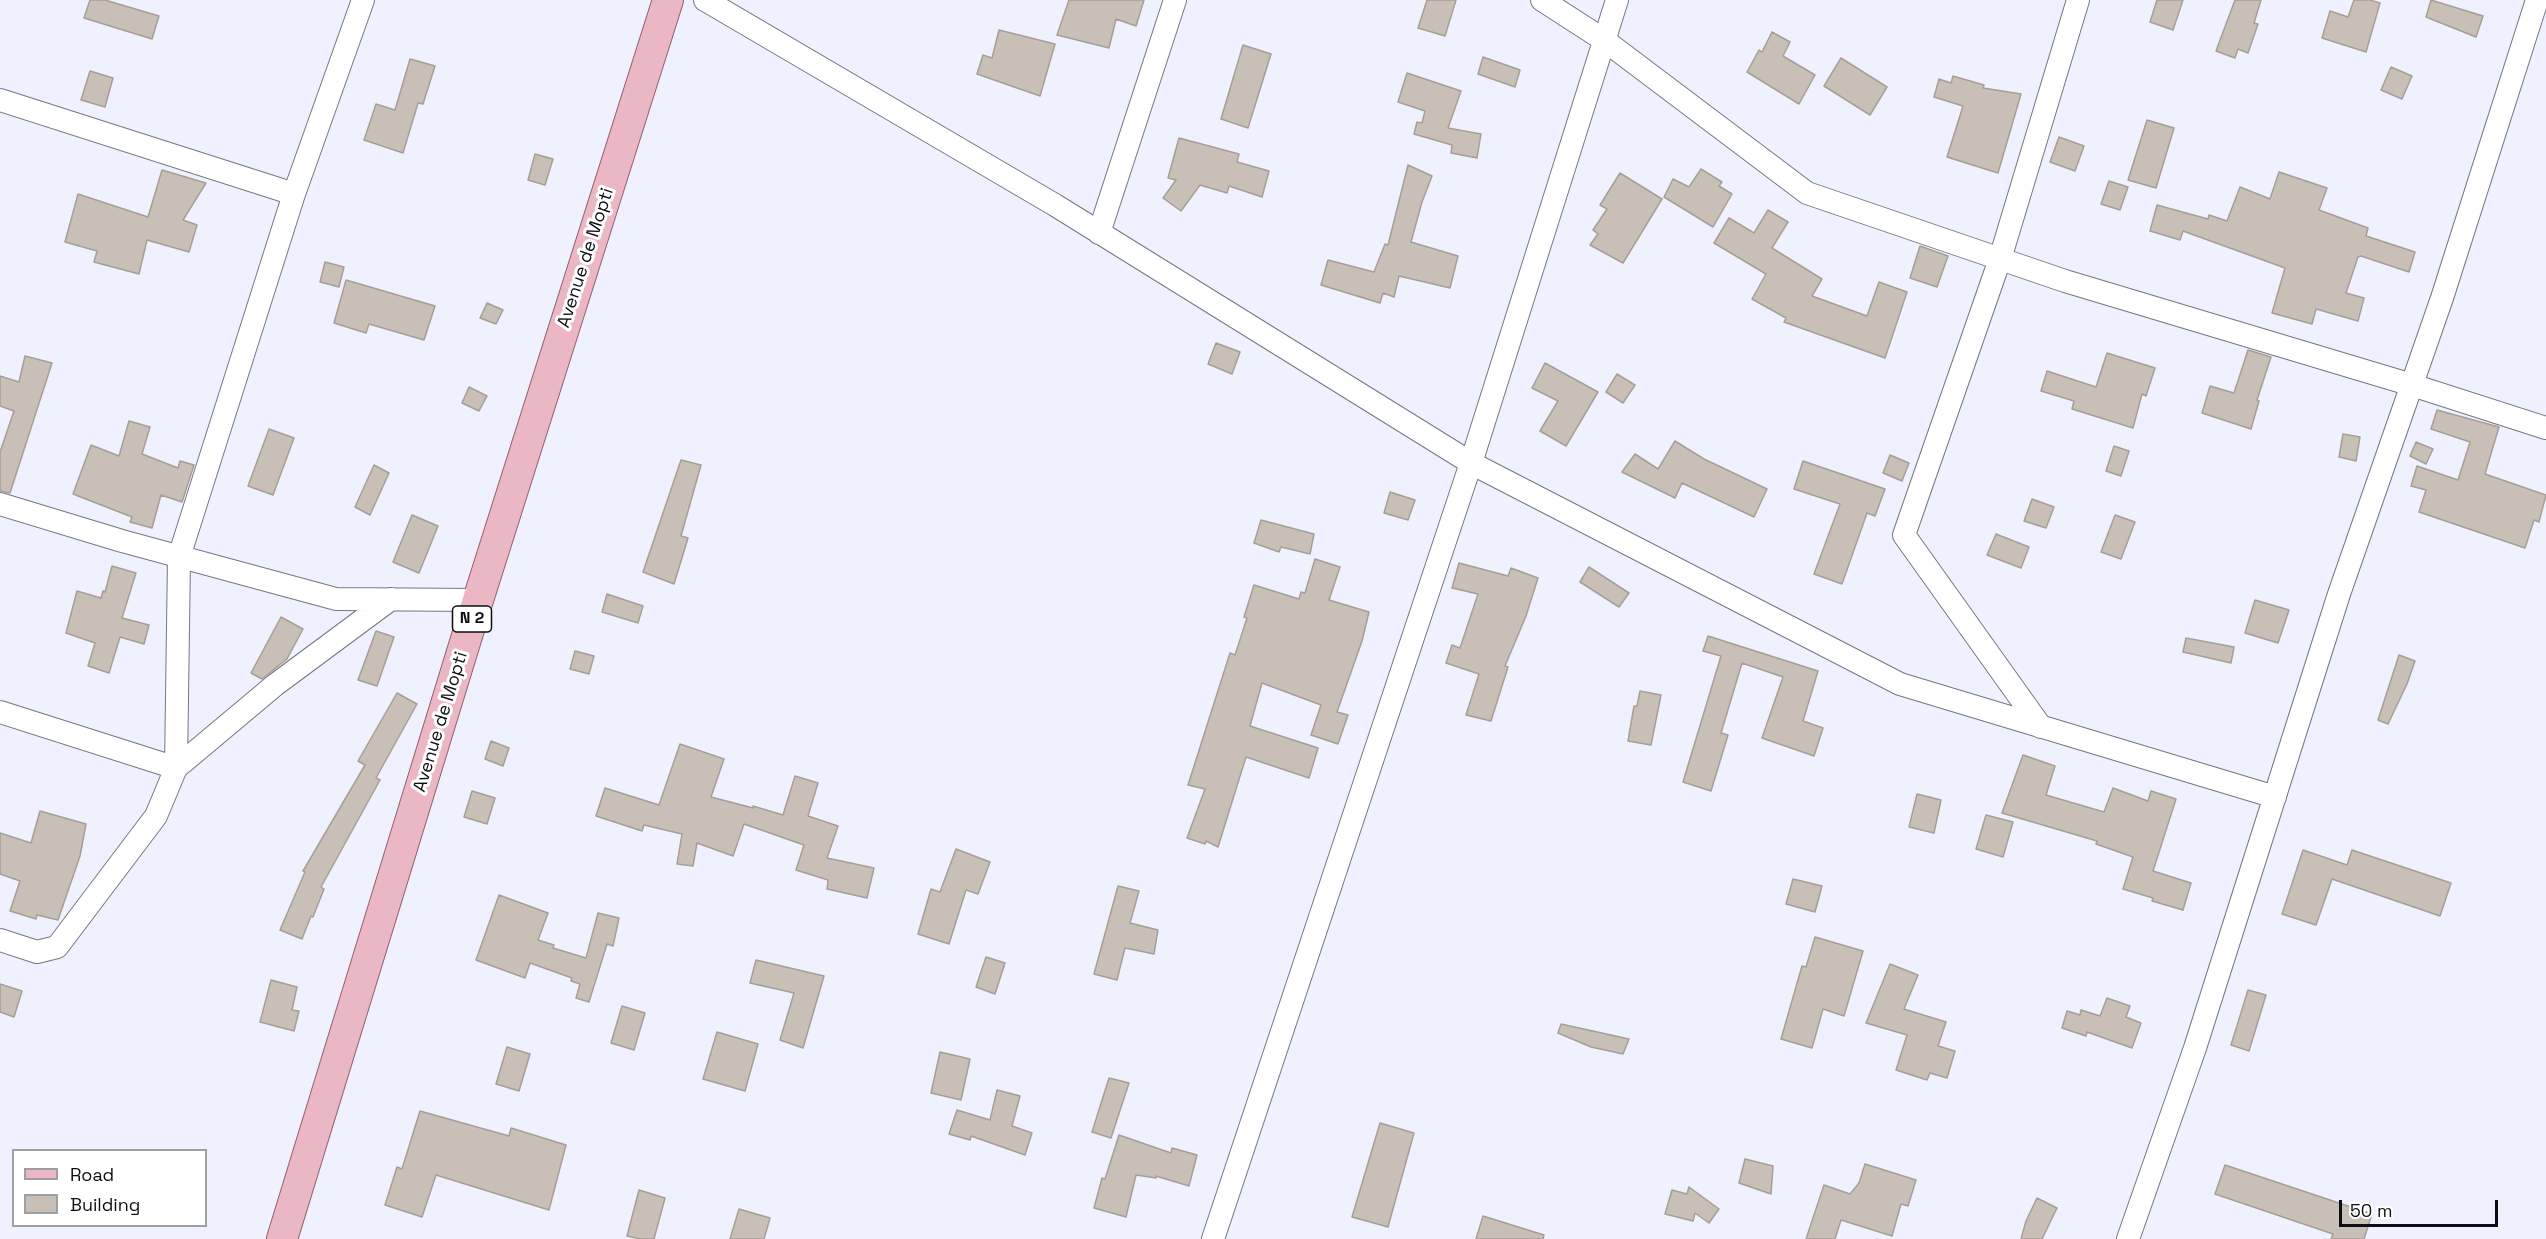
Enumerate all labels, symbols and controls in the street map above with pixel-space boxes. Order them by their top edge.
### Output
street label: Avenue de Mopti [553,185,619,331]
road number: N 2 [452,606,492,632]
street label: Avenue de Mopti [409,649,473,795]
legend [12,1149,207,1227]
text: Road [70,1163,114,1186]
scale bar [2342,1188,2501,1226]
text: Building [70,1193,140,1216]
text: 50 m [2350,1199,2392,1222]

